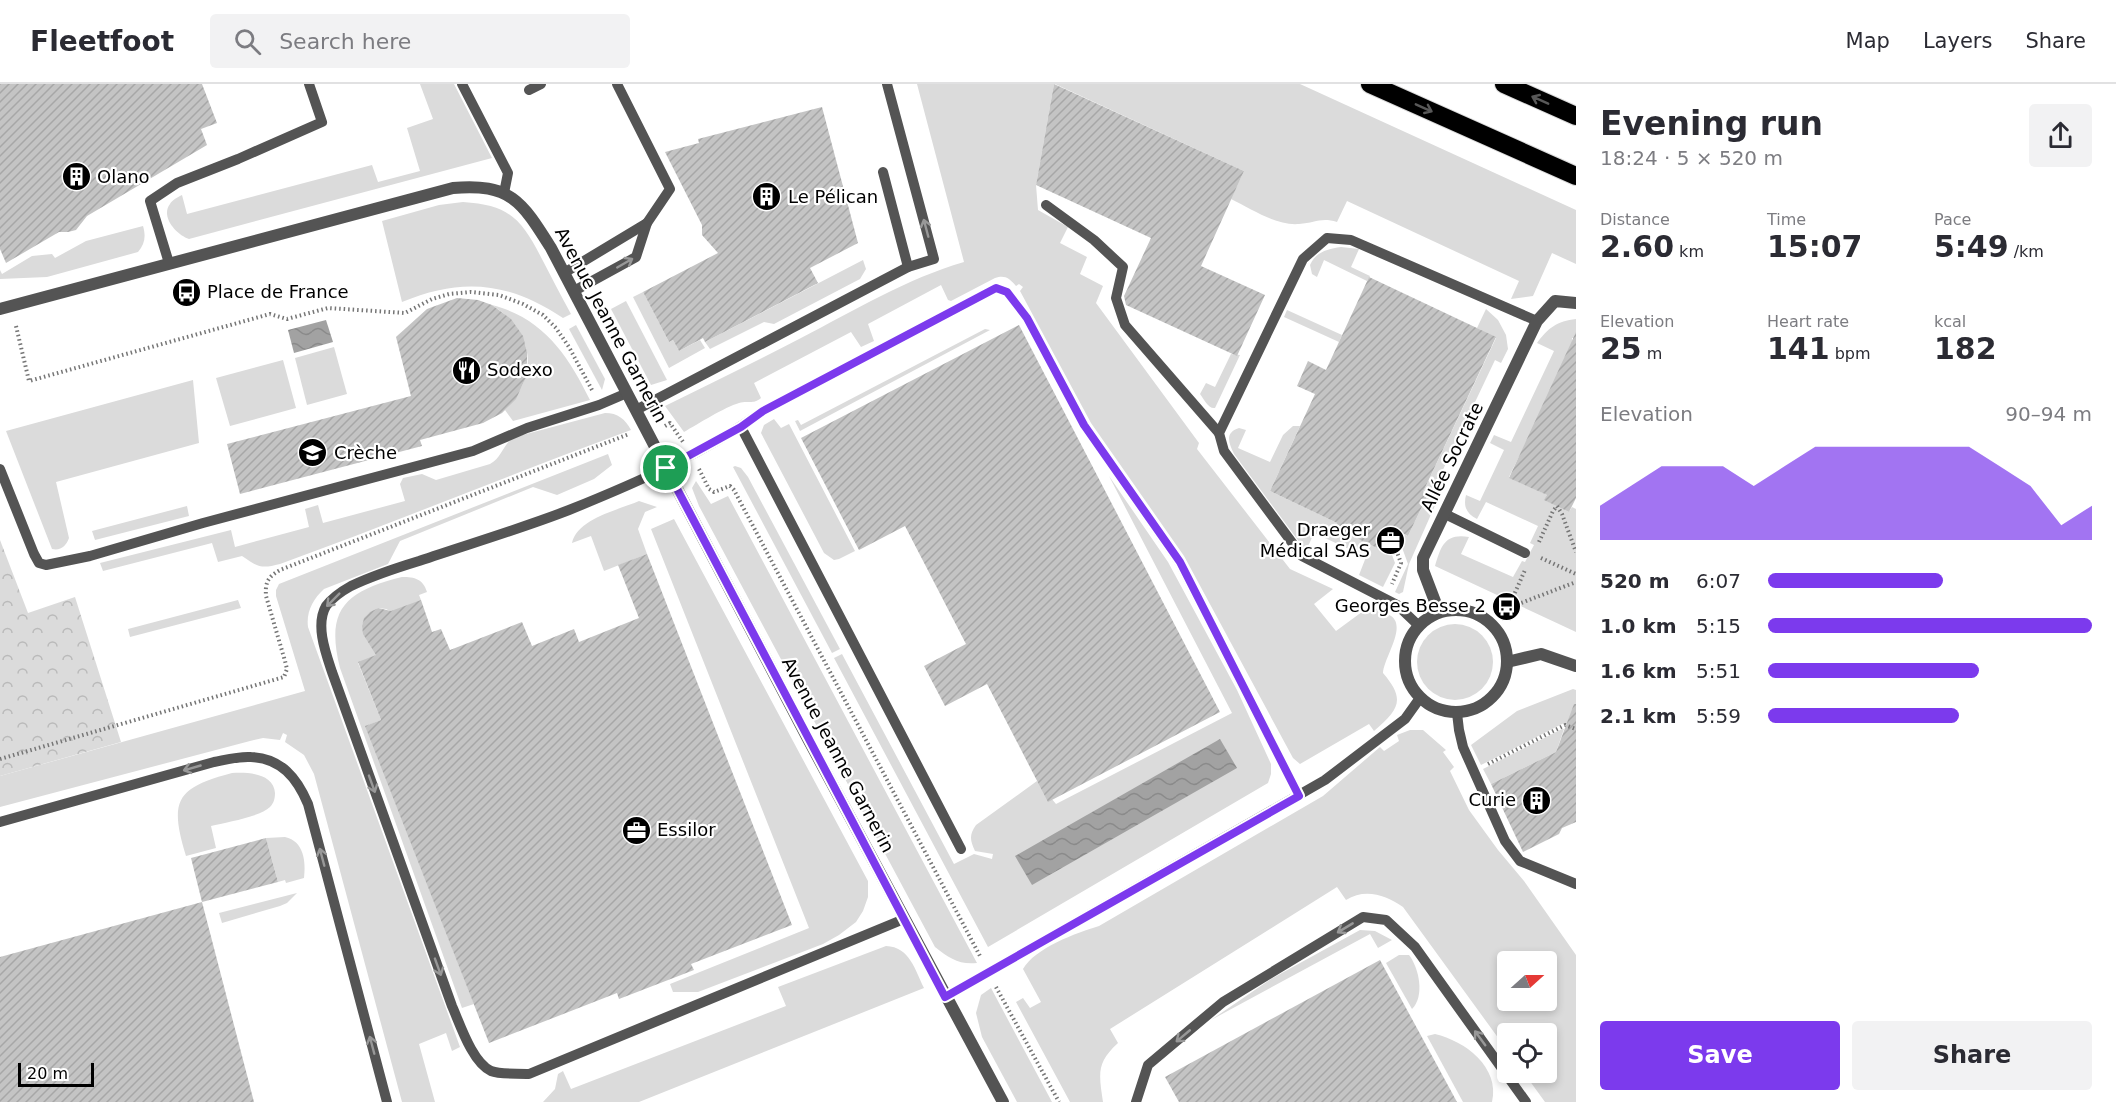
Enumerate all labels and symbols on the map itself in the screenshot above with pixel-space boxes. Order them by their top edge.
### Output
one-way arrow [1532,94,1550,105]
one-way arrow [1414,103,1432,114]
building icon: Olano [60,161,92,193]
place label: Olano [97,166,150,187]
building icon: Le Pélican [751,181,783,213]
place label: Le Pélican [788,186,878,207]
one-way arrow [919,219,931,238]
street label: Avenue Jeanne Garnerin [551,224,672,426]
one-way arrow [616,257,633,269]
bus stop icon: Place de France [170,276,202,308]
place label: Place de France [207,281,349,302]
restaurant icon: Sodexo [450,354,482,386]
place label: Sodexo [487,359,553,380]
street label: Allée Socrate [1416,399,1487,515]
school or university icon: Crèche [297,437,329,469]
place label: Crèche [334,442,397,463]
pin [640,442,691,493]
place label: Draeger Médical SAS [1260,519,1371,561]
office icon: Draeger Médical SAS [1375,524,1407,556]
bus stop icon: Georges Besse 2 [1491,590,1523,622]
one-way arrow [325,593,340,608]
place label: Georges Besse 2 [1335,595,1486,616]
street label: Avenue Jeanne Garnerin [778,654,899,856]
one-way arrow [182,763,201,775]
one-way arrow [367,774,378,792]
building icon: Curie [1521,784,1553,816]
place label: Curie [1469,789,1516,810]
office icon: Essilor [620,814,652,846]
place label: Essilor [657,819,716,840]
one-way arrow [316,848,327,867]
one-way arrow [1337,922,1354,934]
north arrow [1497,951,1557,1011]
one-way arrow [434,957,445,976]
one-way arrow [1175,1029,1191,1042]
one-way arrow [1474,1030,1486,1046]
one-way arrow [366,1036,377,1055]
scale bar [18,1060,94,1088]

